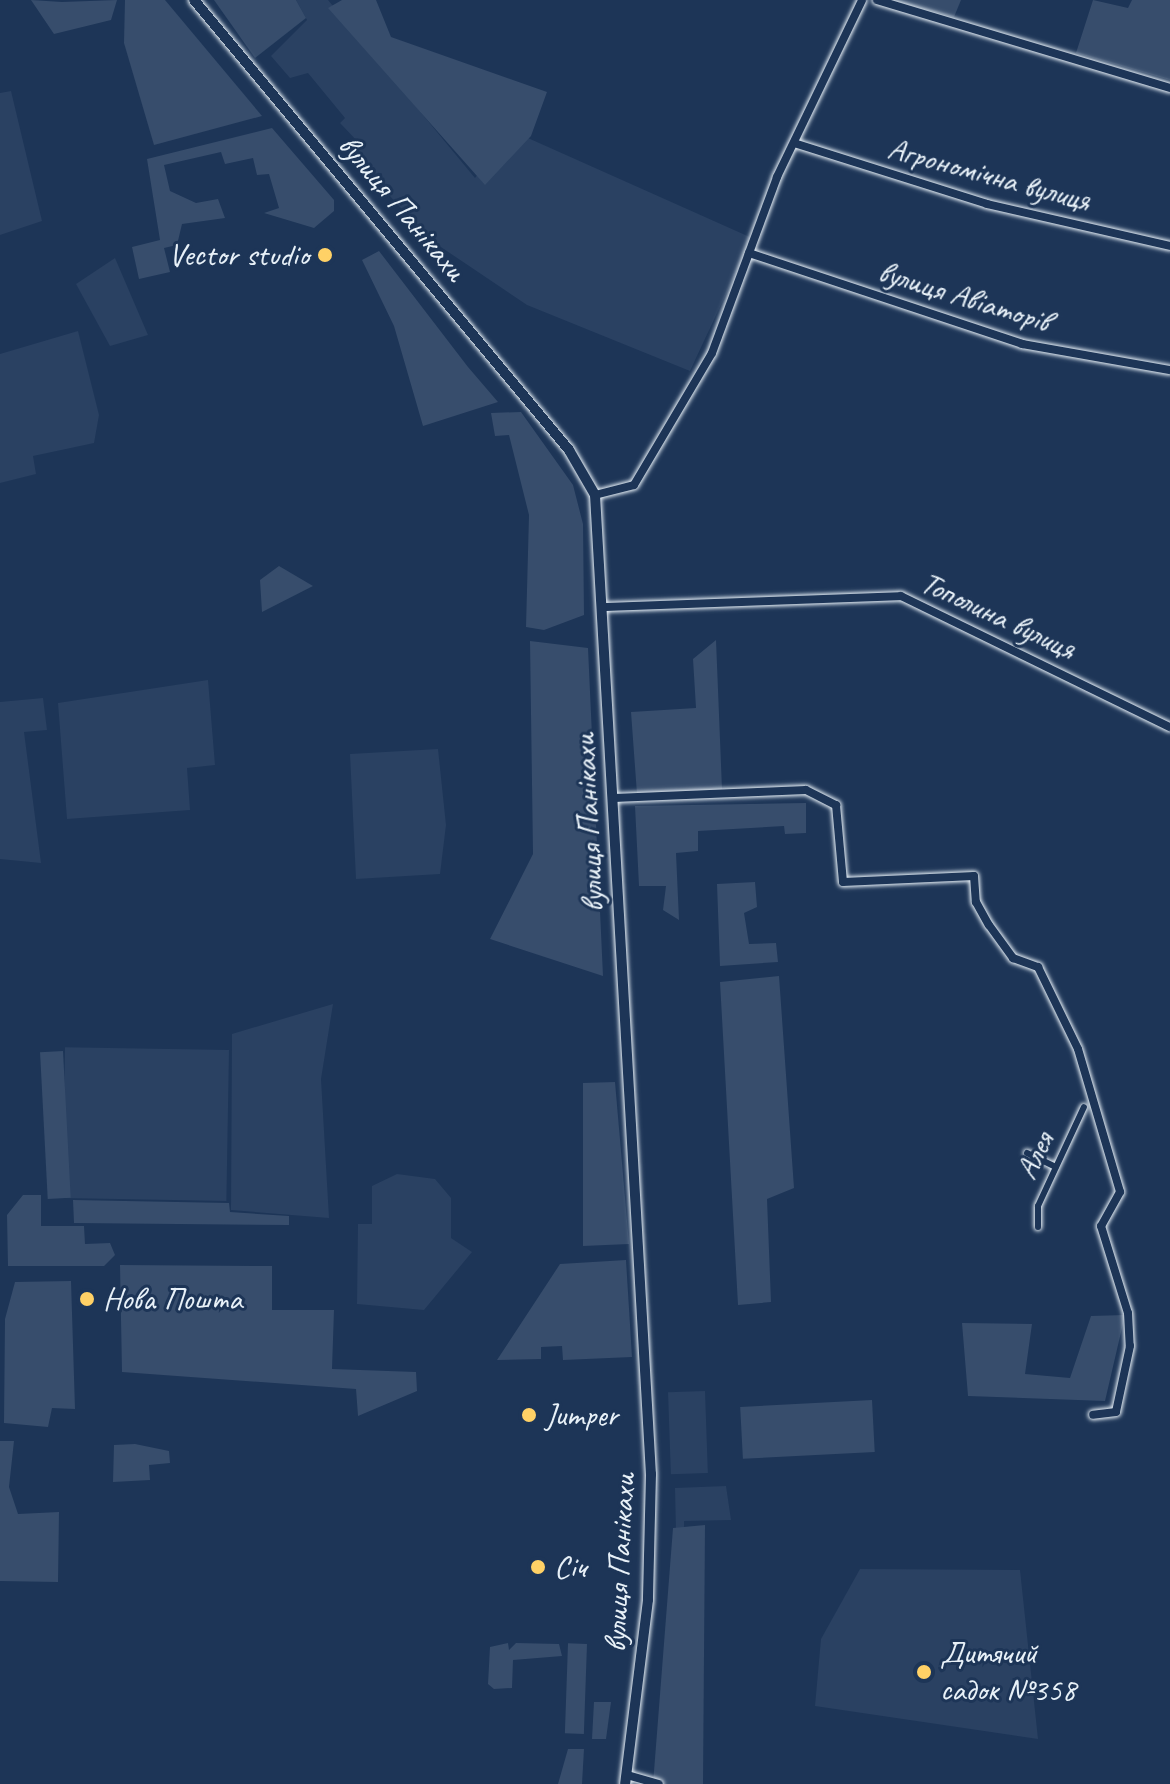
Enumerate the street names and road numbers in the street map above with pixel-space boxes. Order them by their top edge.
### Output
street label: вулиця Панікахи [330,127,474,289]
street label: Агрономічна вулиця [883,129,1095,221]
street label: вулиця Авіаторів [874,253,1054,341]
street label: Тополина вулиця [914,563,1082,669]
street label: вулиця Панікахи [565,733,613,913]
street label: Алея [1008,1126,1062,1186]
street label: вулиця Панікахи [596,1473,644,1653]

